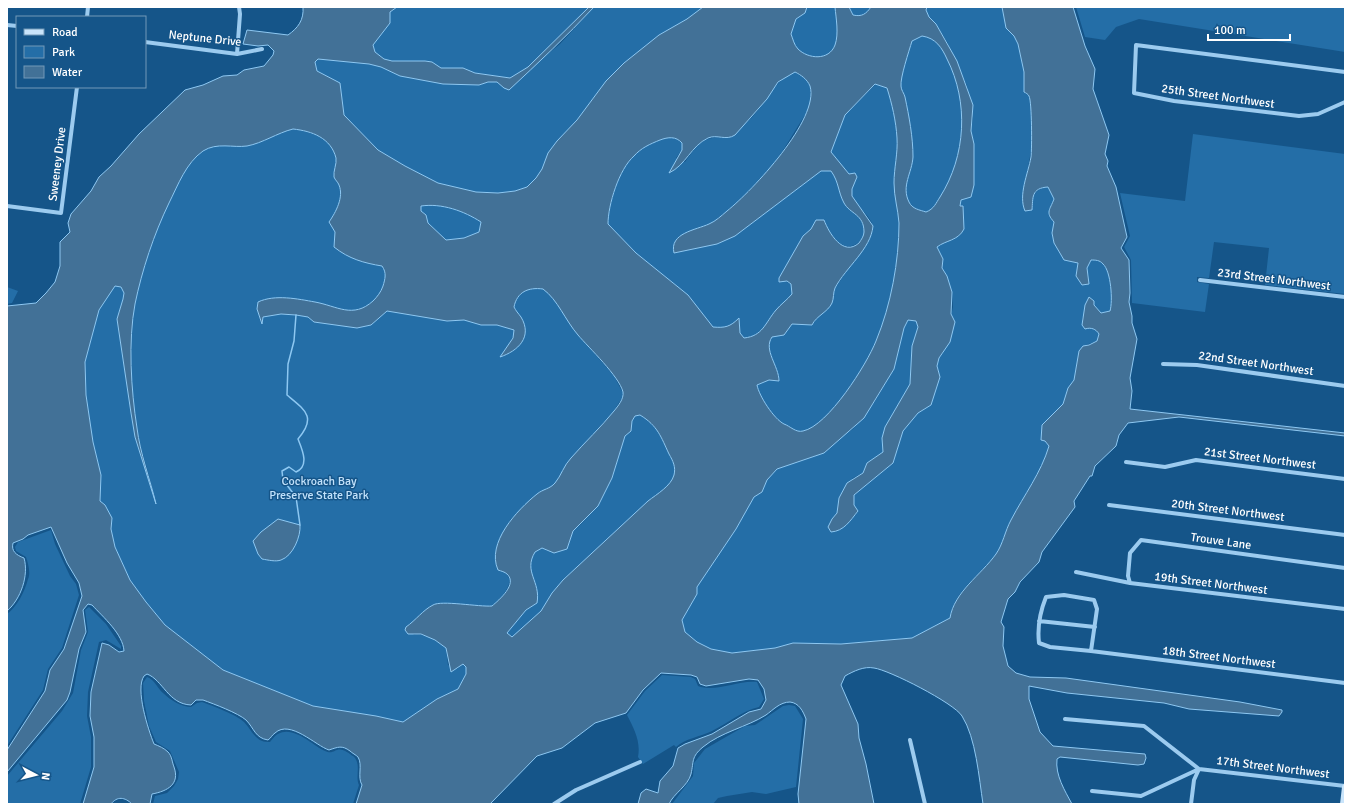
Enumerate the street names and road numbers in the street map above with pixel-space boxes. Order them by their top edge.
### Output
street label: Neptune Drive [168,27,242,50]
street label: 25th Street Northwest [1161,81,1275,112]
street label: Sweeney Drive [46,126,69,202]
street label: 23rd Street Northwest [1217,265,1331,294]
street label: 22nd Street Northwest [1197,348,1314,379]
street label: 21st Street Northwest [1203,444,1317,473]
street label: 20th Street Northwest [1171,496,1285,525]
street label: Trouve Lane [1190,530,1252,553]
street label: 19th Street Northwest [1154,569,1268,598]
street label: 18th Street Northwest [1162,643,1276,672]
street label: 17th Street Northwest [1216,753,1330,782]

